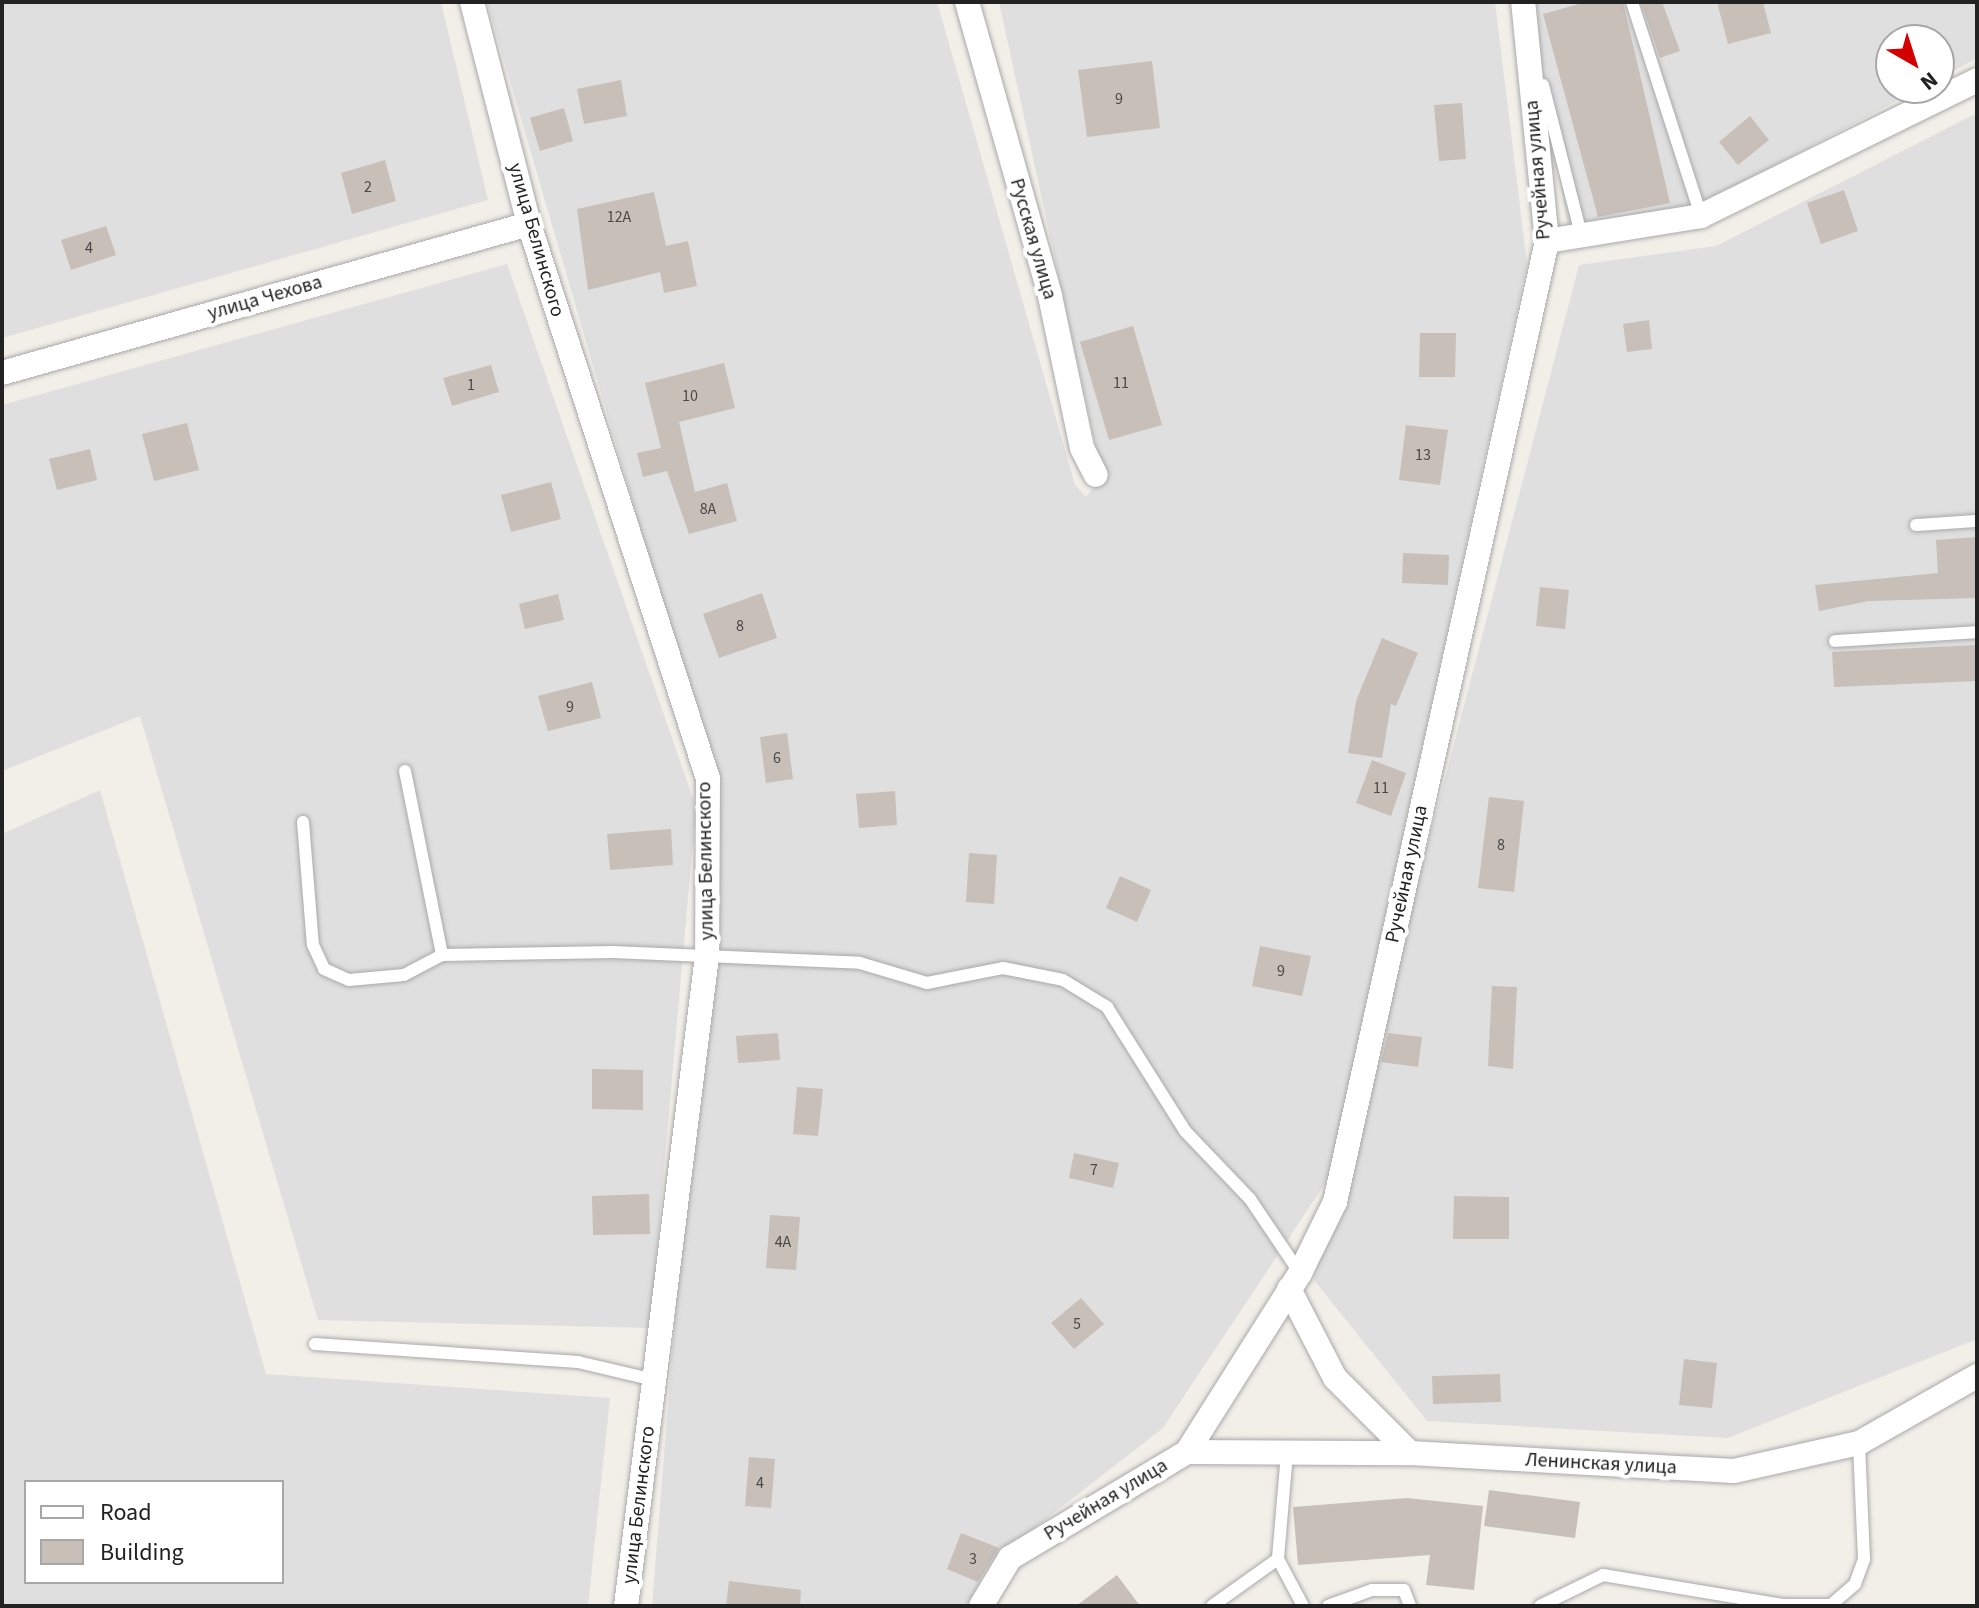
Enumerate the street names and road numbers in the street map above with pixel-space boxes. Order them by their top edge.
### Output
street label: Ручейная улица [1520,99,1556,241]
street label: улица Белинского [503,160,569,320]
street label: Русская улица [1004,176,1062,302]
street label: улица Чехова [205,270,325,326]
street label: улица Белинского [693,781,719,941]
street label: Ручейная улица [1381,803,1433,945]
street label: улица Белинского [617,1425,661,1585]
street label: Ленинская улица [1525,1448,1677,1480]
street label: Ручейная улица [1040,1454,1172,1546]

